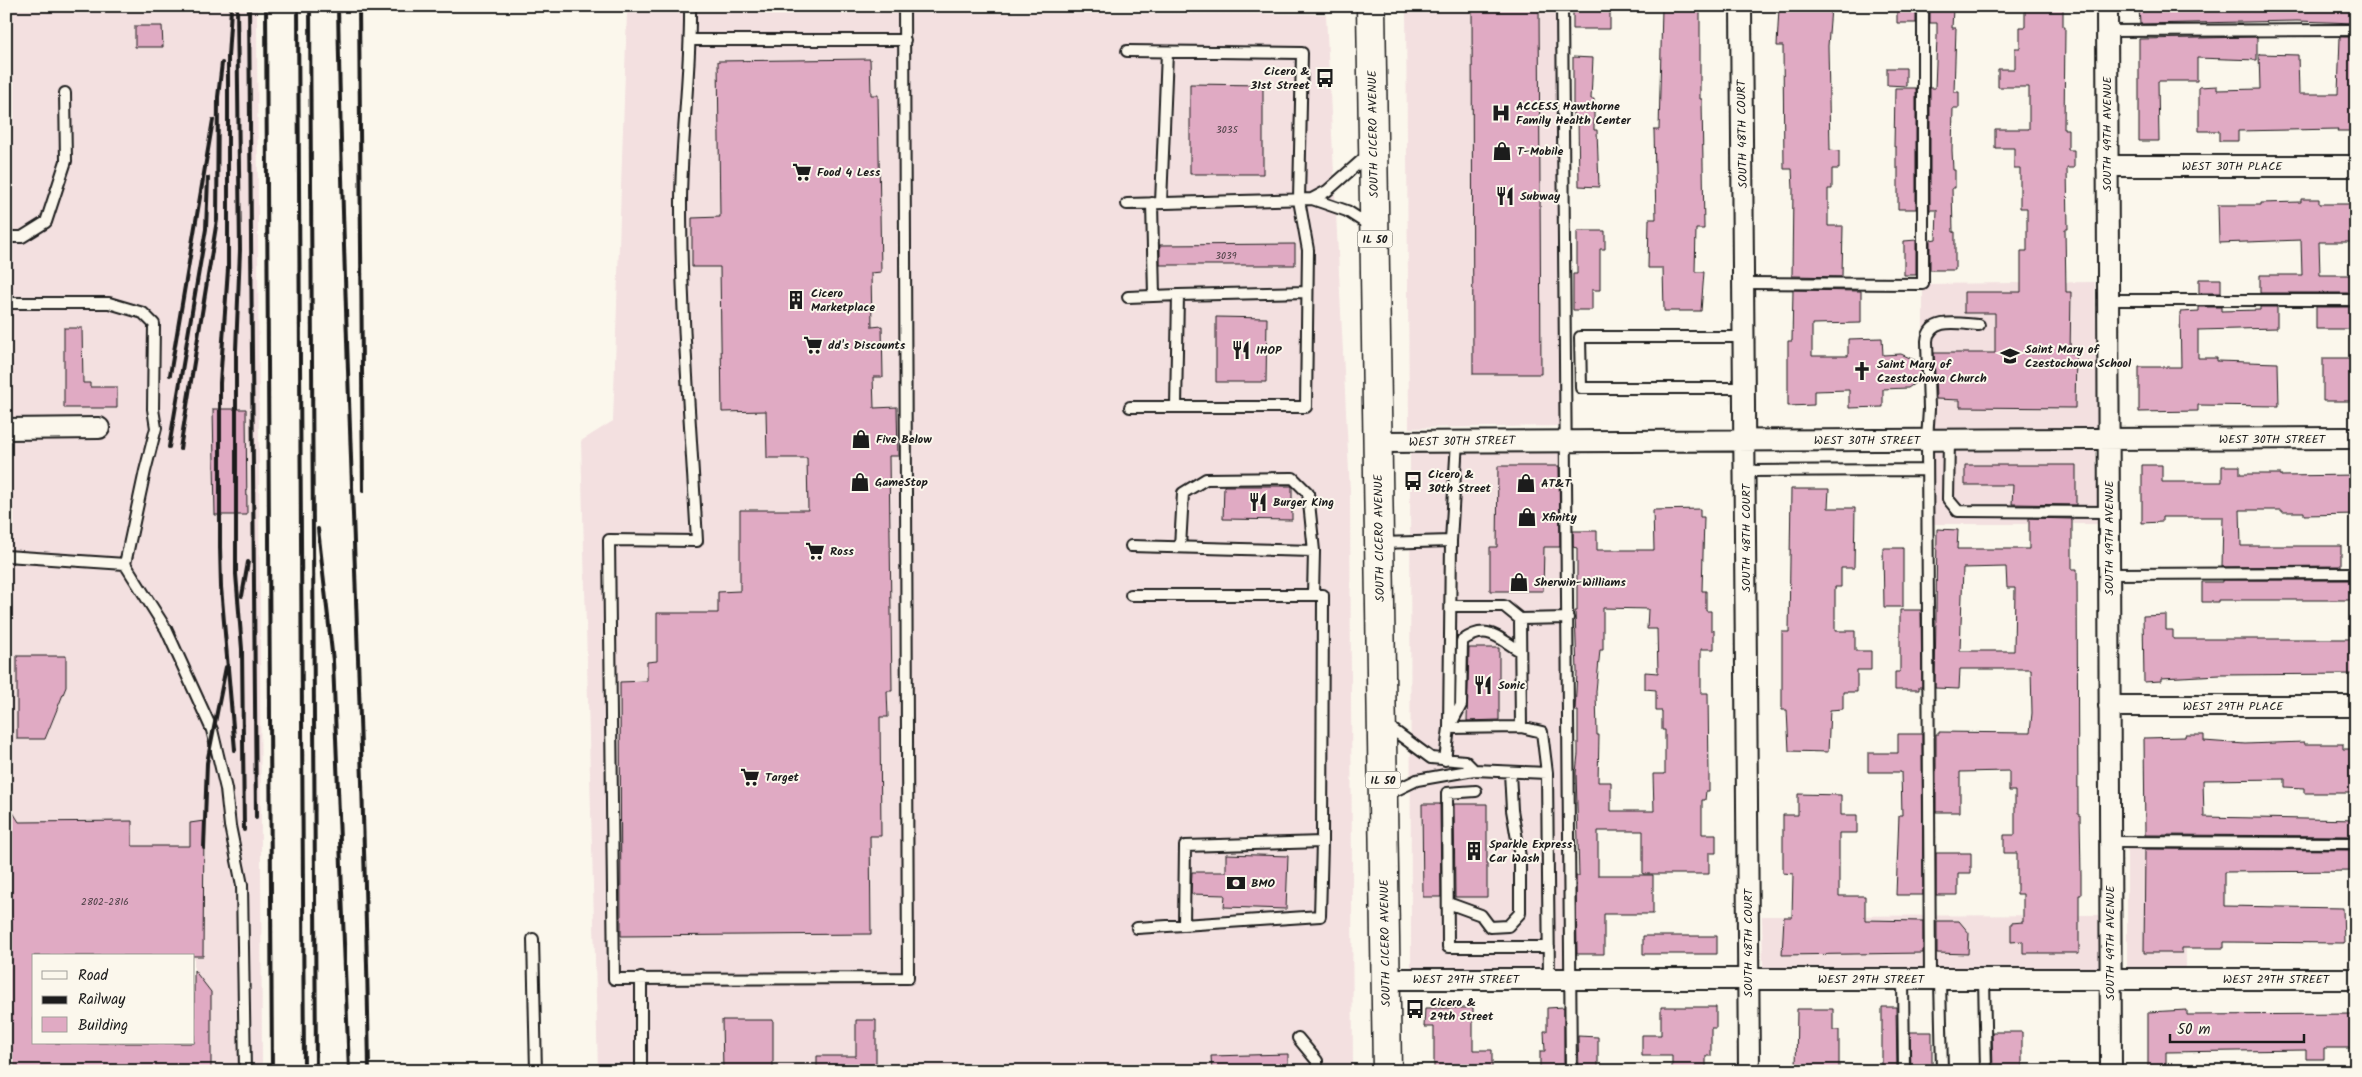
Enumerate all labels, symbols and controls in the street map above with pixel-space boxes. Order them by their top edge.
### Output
place label: Cicero & 31st Street [1250,62,1311,95]
bus stop icon: Cicero & 31st Street [1314,67,1336,89]
street label: SOUTH CICERO AVENUE [1363,69,1384,198]
street label: SOUTH 49TH AVENUE [2098,76,2117,191]
street label: SOUTH 48TH COURT [1732,78,1753,188]
place label: ACCESS Hawthorne Family Health Center [1516,97,1632,130]
hospital icon: ACCESS Hawthorne Family Health Center [1490,102,1512,124]
house number: 3035 [1216,122,1239,138]
shop icon: T-Mobile [1491,140,1513,162]
place label: T-Mobile [1517,142,1564,161]
street label: WEST 30TH PLACE [2182,157,2283,176]
supermarket icon: Food 4 Less [791,161,813,183]
place label: Food 4 Less [817,163,881,182]
restaurant icon: Subway [1494,185,1516,207]
place label: Subway [1520,187,1561,206]
road number: IL 50 [1358,230,1392,248]
house number: 3039 [1215,248,1237,264]
place label: Cicero Marketplace [811,284,875,317]
building icon: Cicero Marketplace [785,289,807,311]
supermarket icon: dd's Discounts [802,334,824,356]
place label: dd's Discounts [828,336,906,355]
restaurant icon: IHOP [1230,339,1252,361]
place label: Saint Mary of Czestochowa School [2025,340,2132,373]
place label: IHOP [1256,341,1282,360]
school or university icon: Saint Mary of Czestochowa School [1999,345,2021,367]
place label: Saint Mary of Czestochowa Church [1877,355,1987,388]
church icon: Saint Mary of Czestochowa Church [1851,360,1873,382]
shop icon: Five Below [850,428,872,450]
place label: Five Below [876,430,932,449]
street label: WEST 30TH STREET [2219,430,2327,449]
street label: WEST 30TH STREET [1409,431,1517,452]
street label: WEST 30TH STREET [1814,431,1922,450]
place label: Cicero & 30th Street [1427,465,1492,498]
bus stop icon: Cicero & 30th Street [1402,470,1424,492]
shop icon: GameStop [849,471,871,493]
shop icon: AT&T [1515,472,1537,494]
place label: GameStop [875,473,928,492]
street label: SOUTH CICERO AVENUE [1369,473,1390,602]
place label: AT&T [1541,474,1573,493]
street label: SOUTH 49TH AVENUE [2100,480,2119,595]
street label: SOUTH 48TH COURT [1737,482,1756,592]
restaurant icon: Burger King [1247,491,1269,513]
place label: Burger King [1273,493,1334,512]
shop icon: Xfinity [1516,506,1538,528]
place label: Xfinity [1541,508,1577,527]
supermarket icon: Ross [804,540,826,562]
place label: Ross [830,542,854,561]
shop icon: Sherwin-Williams [1508,571,1530,593]
place label: Sherwin-Williams [1534,573,1626,592]
restaurant icon: Sonic [1472,674,1494,696]
place label: Sonic [1498,676,1526,695]
street label: WEST 29TH PLACE [2183,697,2284,716]
supermarket icon: Target [739,766,761,788]
place label: Target [765,768,800,787]
road number: IL 50 [1366,772,1400,788]
place label: Sparkle Express Car Wash [1489,835,1573,868]
building icon: Sparkle Express Car Wash [1463,840,1485,862]
bank icon: BMO [1225,872,1247,894]
place label: BMO [1251,874,1276,893]
street label: SOUTH CICERO AVENUE [1375,878,1396,1007]
street label: SOUTH 49TH AVENUE [2101,885,2120,1000]
street label: SOUTH 48TH COURT [1739,887,1758,997]
house number: 2802-2816 [81,894,129,910]
legend [32,954,195,1044]
text: Road [78,964,109,988]
street label: WEST 29TH STREET [1413,970,1521,989]
street label: WEST 29TH STREET [1818,970,1926,989]
street label: WEST 29TH STREET [2223,970,2331,989]
text: Railway [78,988,126,1012]
place label: Cicero & 29th Street [1430,993,1494,1026]
bus stop icon: Cicero & 29th Street [1404,998,1426,1020]
scale bar [2170,1012,2303,1044]
text: Building [78,1014,128,1038]
text: 50 m [2177,1018,2211,1042]

